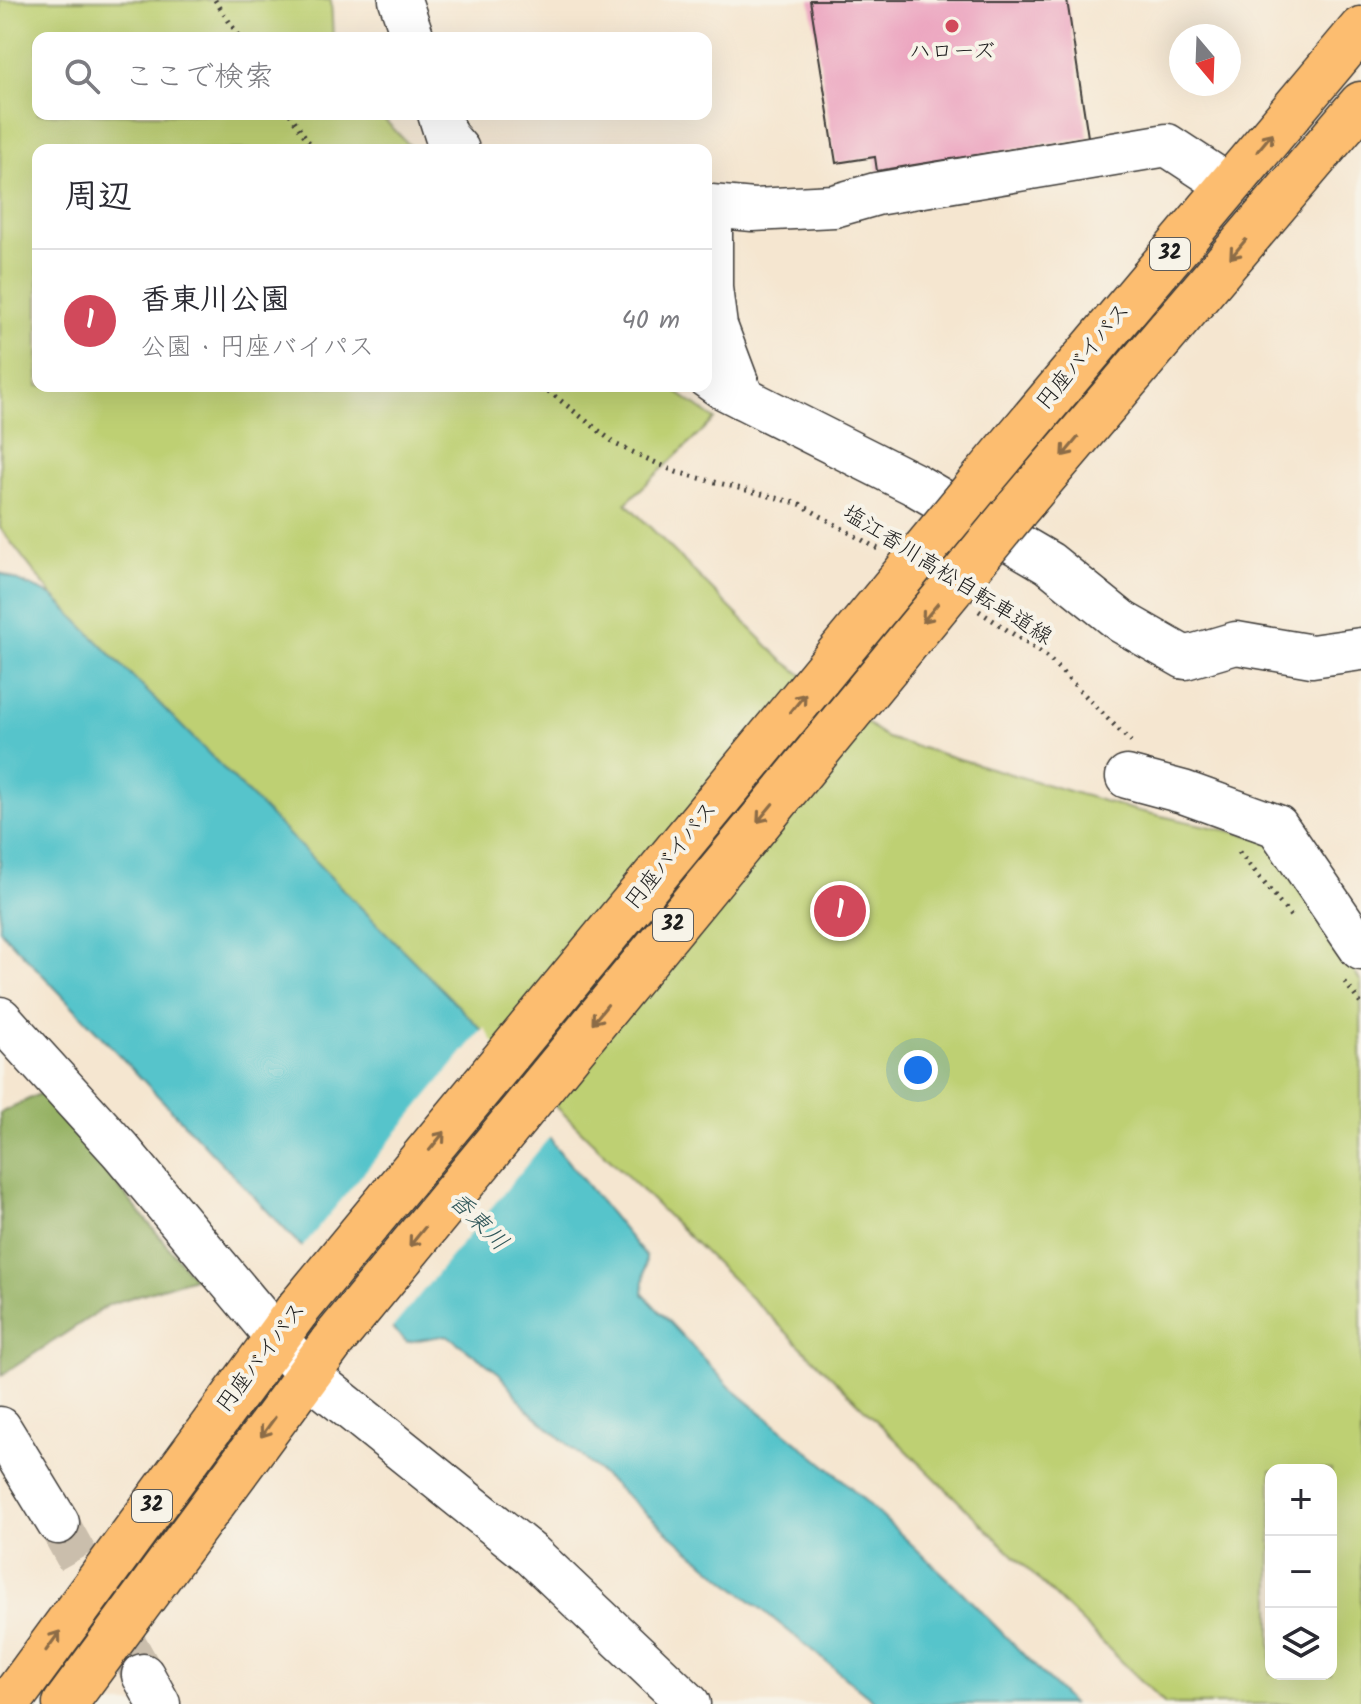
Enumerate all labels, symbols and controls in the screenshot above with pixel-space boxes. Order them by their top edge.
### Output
marker: ハローズ [943,17,961,35]
north arrow [1169,24,1241,96]
search box [32,32,712,120]
place label: ハローズ [909,35,995,70]
icon: search [60,54,104,98]
text: ここで検索 [124,54,274,102]
one-way arrow [1256,132,1274,152]
text: 周辺 [64,171,132,225]
road number: 32 [1150,238,1190,270]
one-way arrow [1229,238,1247,258]
text: 香東川公園 [140,277,290,325]
street label: 円座バイパス [1028,295,1140,419]
text: 1 [86,300,94,342]
text: 40 m [622,300,680,342]
text: 公園 · 円座バイパス [140,327,375,369]
one-way arrow [1061,436,1079,456]
street label: 塩江香川高松自転車道線 [835,497,1059,655]
one-way arrow [921,602,939,623]
one-way arrow [789,693,807,714]
street label: 円座バイパス [617,794,727,918]
one-way arrow [756,803,774,823]
pin: 1 [814,881,866,941]
road number: 32 [653,909,693,941]
one-way arrow [591,1003,609,1024]
your location [898,1050,938,1090]
one-way arrow [428,1131,446,1152]
water label: 香東川 [439,1183,517,1261]
one-way arrow [408,1226,426,1247]
street label: 円座バイパス [208,1295,316,1421]
one-way arrow [260,1416,276,1438]
map controls [1265,1464,1337,1680]
button: + [1265,1464,1337,1536]
road number: 32 [132,1490,172,1522]
button: − [1265,1536,1337,1608]
button: layers [1265,1608,1337,1680]
one-way arrow [45,1630,62,1652]

